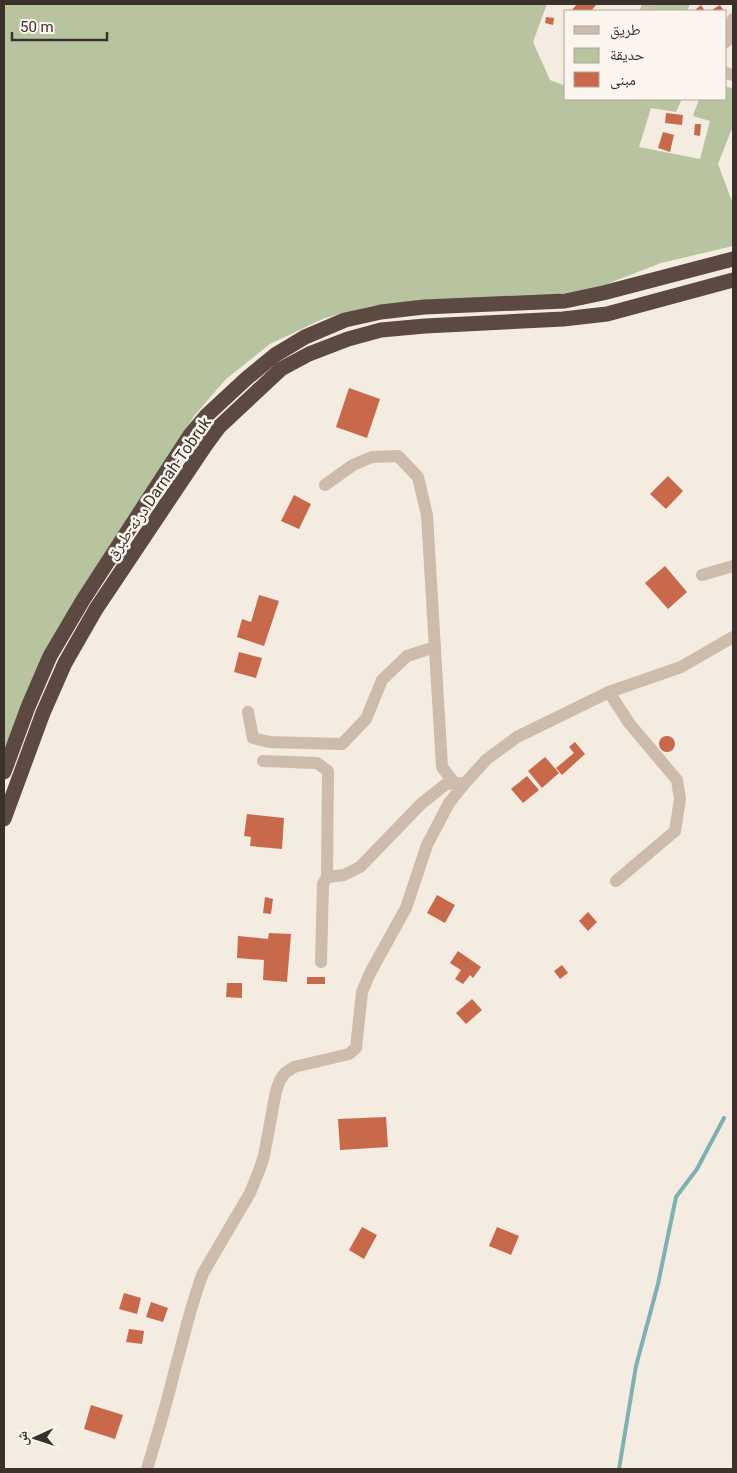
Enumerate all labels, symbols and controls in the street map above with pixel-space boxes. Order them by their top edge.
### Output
scale bar [12,10,108,42]
legend [564,10,727,100]
text: 50 m [20,18,54,36]
text: طريق [610,21,641,40]
text: حديقة [610,46,645,64]
text: مبنى [610,71,636,90]
street label: درنه-طبرق Darnah-Tobruk [102,413,216,564]
north arrow [10,1413,60,1463]
text: ش [14,1431,31,1447]

